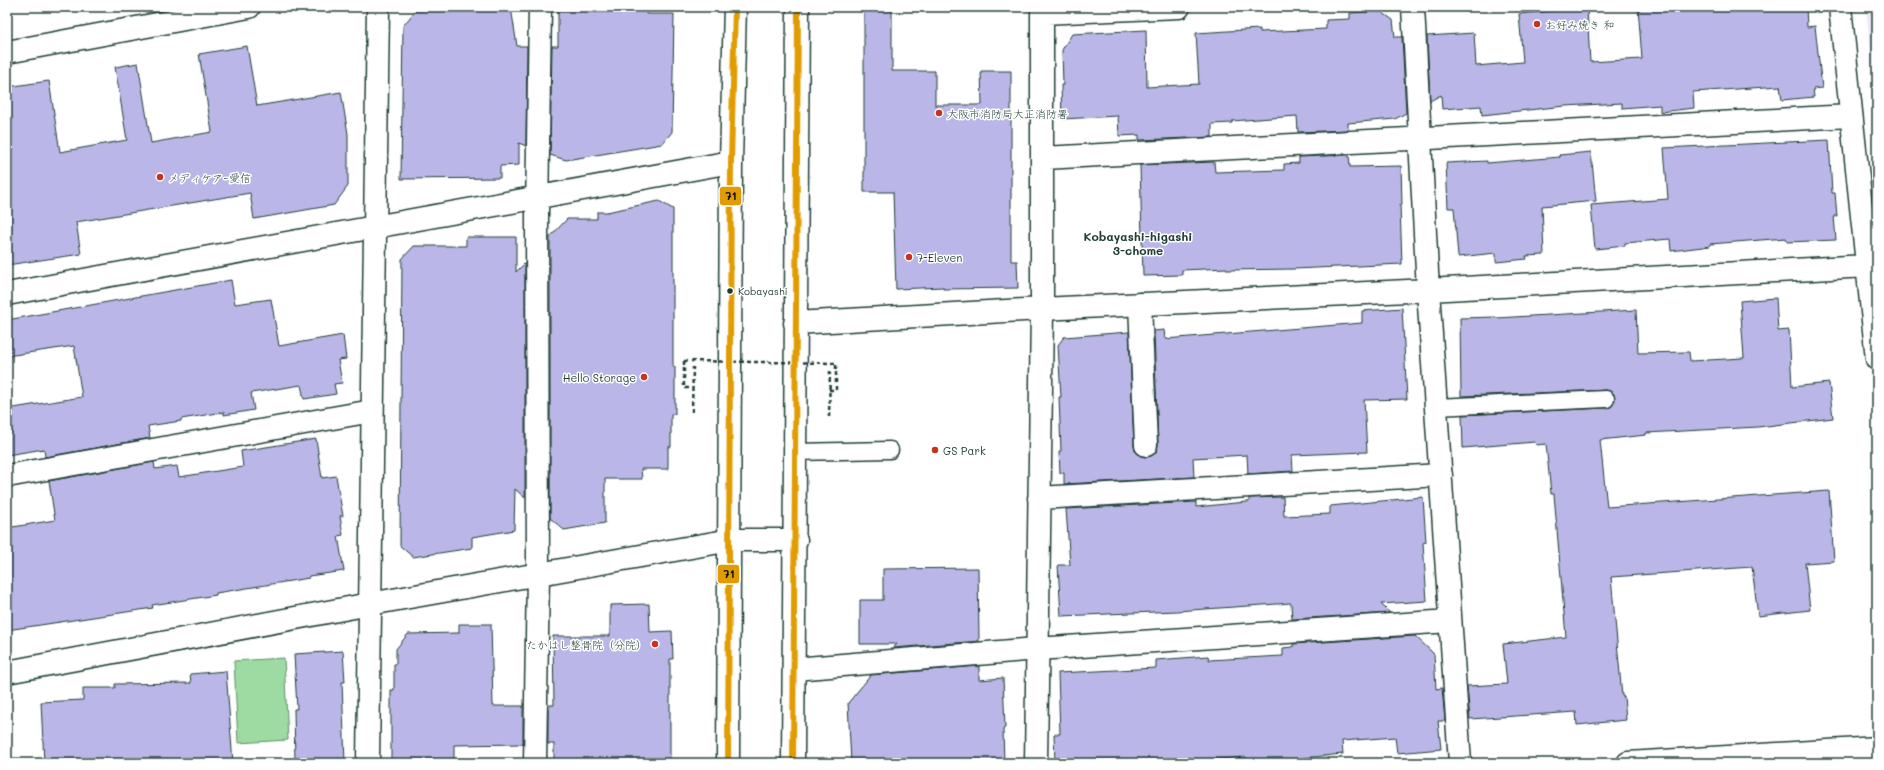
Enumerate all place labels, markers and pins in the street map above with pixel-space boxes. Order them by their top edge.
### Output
place label: お好み焼き 和 [1545,17,1615,32]
marker: お好み焼き 和 [1532,19,1542,29]
place label: 大阪市消防局大正消防署 [947,106,1068,121]
marker: 大阪市消防局大正消防署 [934,108,944,118]
place label: メディケア−愛信 [168,170,251,185]
marker: メディケア−愛信 [155,172,165,182]
place label: 7-Eleven [917,250,962,265]
marker: 7-Eleven [904,252,914,262]
place label: Kobayashi [738,284,788,298]
marker: Kobayashi [725,286,735,296]
place label: Hello Storage [563,370,636,385]
marker: Hello Storage [639,372,649,382]
place label: GS Park [943,443,986,458]
marker: GS Park [930,445,940,455]
place label: たかはし整骨院（分院） [526,637,647,652]
marker: たかはし整骨院（分院） [650,639,660,649]

